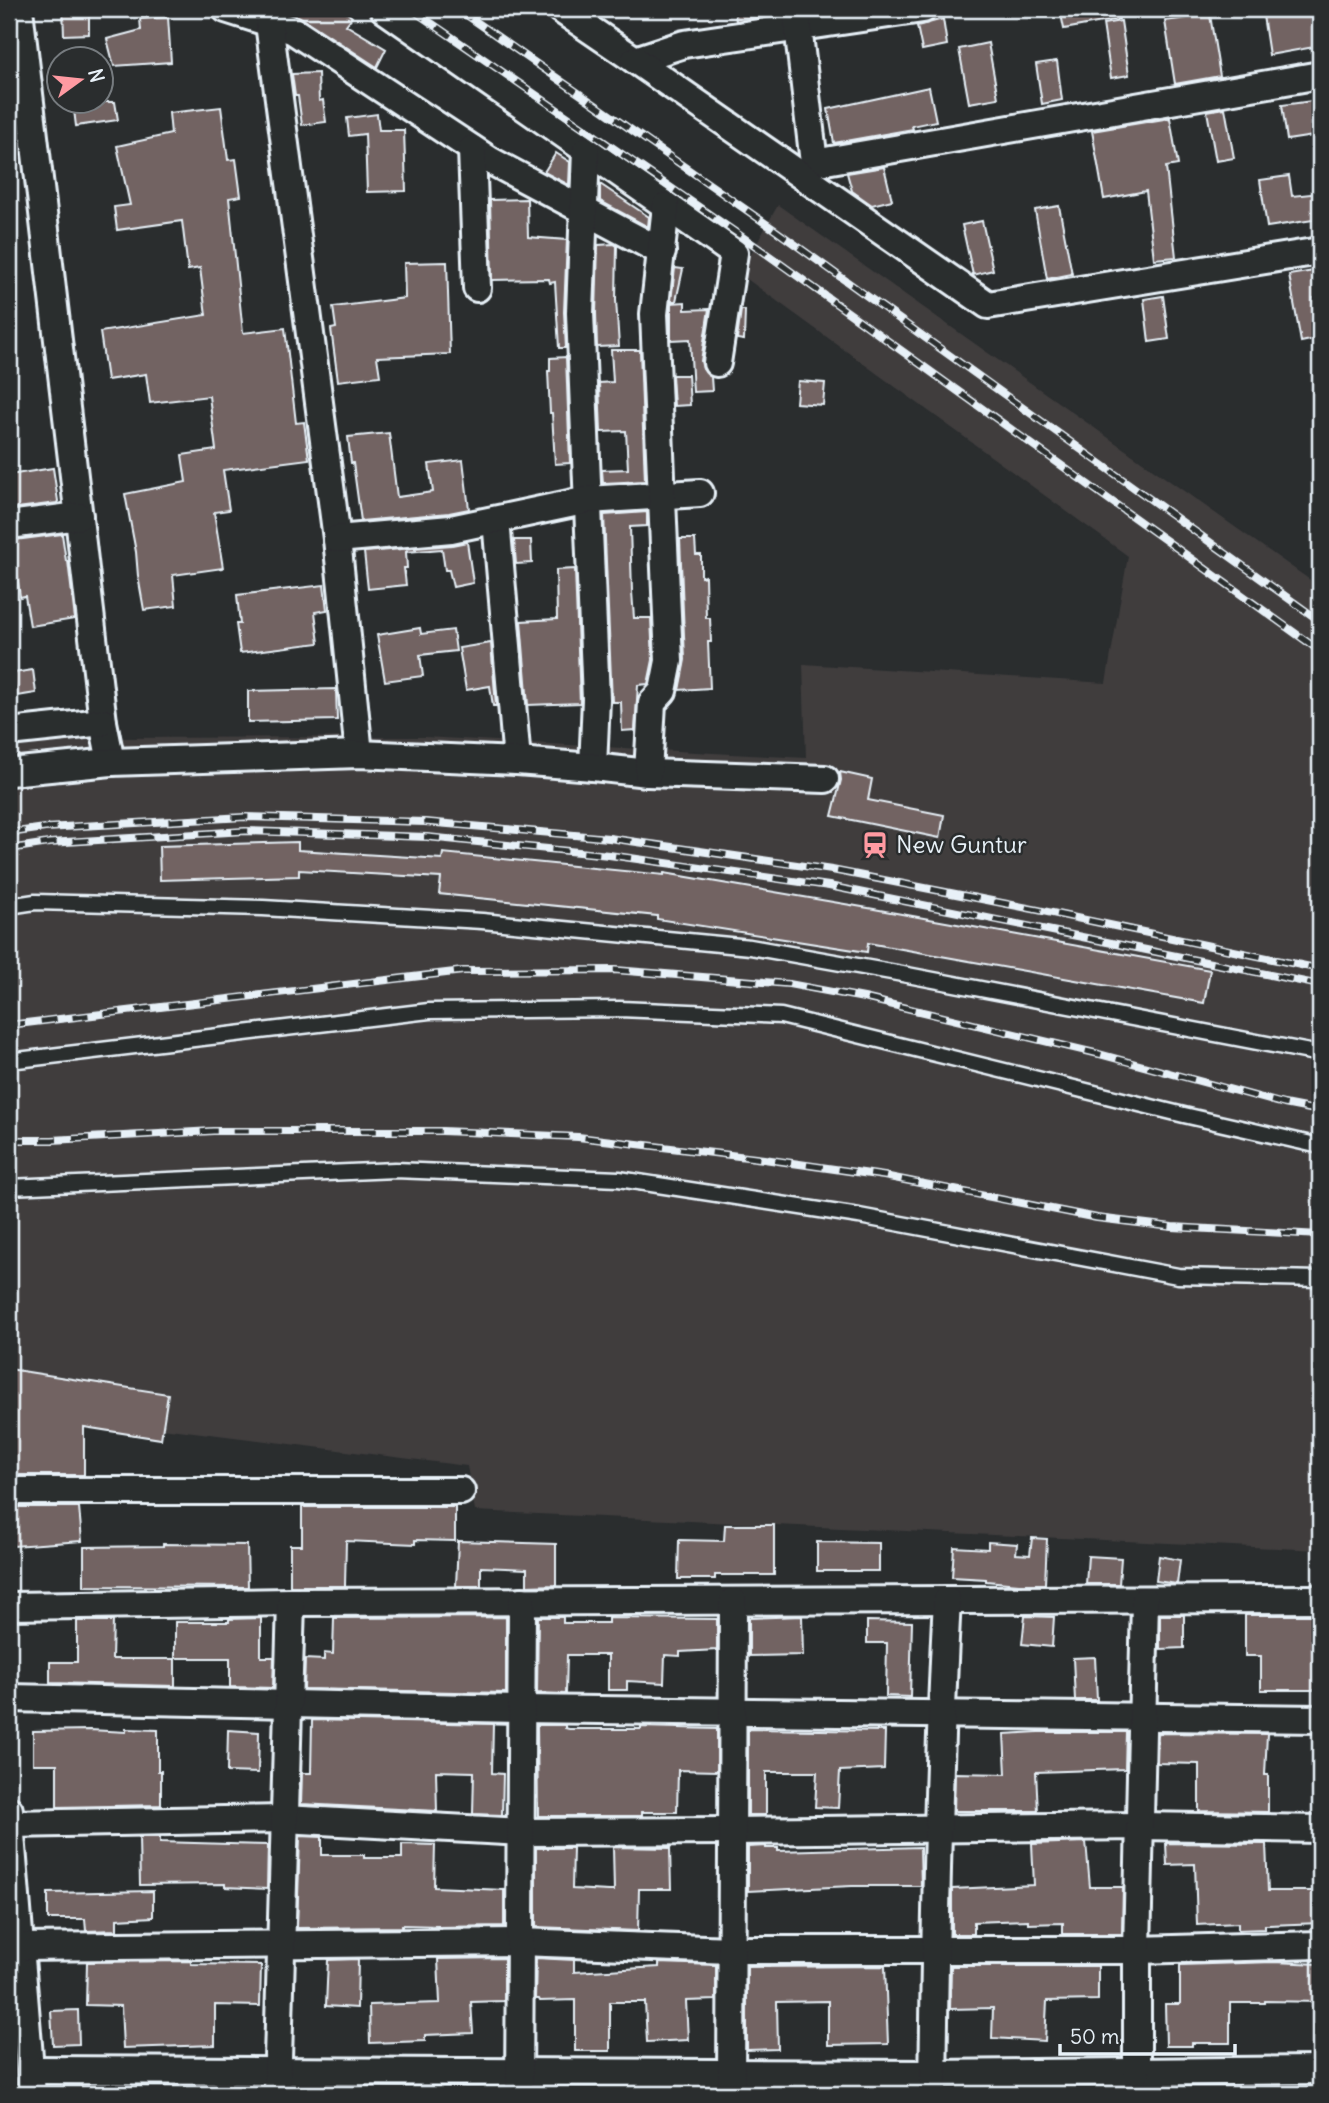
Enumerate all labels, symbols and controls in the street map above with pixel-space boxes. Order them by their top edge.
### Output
north arrow [46,46,116,116]
text: N [83,66,110,85]
place label: New Guntur [896,829,1027,859]
station icon: New Guntur [860,830,890,860]
scale bar [1060,2012,1234,2056]
text: 50 m [1070,2023,1119,2050]

